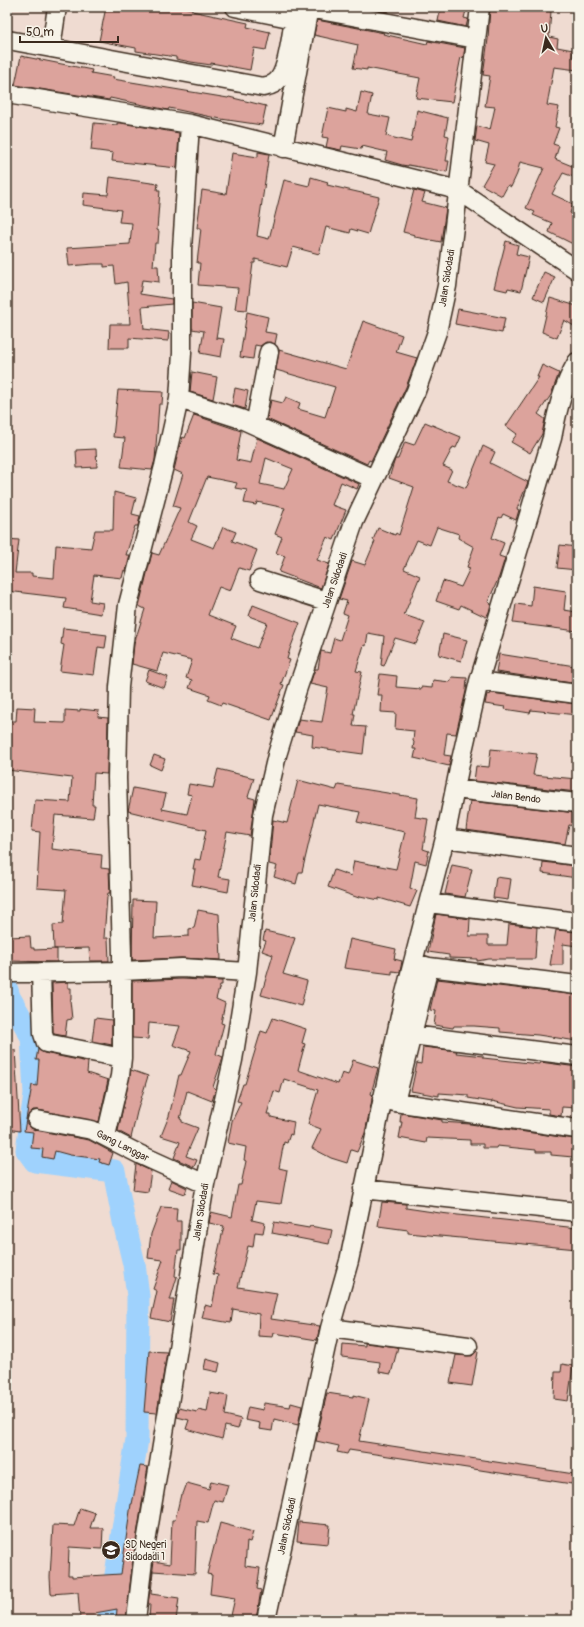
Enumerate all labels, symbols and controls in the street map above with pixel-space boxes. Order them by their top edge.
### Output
scale bar [20,18,118,44]
north arrow [526,18,566,58]
text: U [540,22,549,36]
text: 50 m [26,25,54,40]
street label: Jalan Sidodadi [437,248,457,308]
street label: Jalan Sidodadi [320,551,350,610]
street label: Jalan Bendo [490,788,542,806]
street label: Jalan Sidodadi [246,863,264,923]
street label: Gang Langgar [94,1127,151,1165]
street label: Jalan Sidodadi [191,1182,211,1242]
street label: Jalan Sidodadi [275,1496,299,1556]
school or university icon: SD Negeri Sidodadi 1 [100,1539,122,1561]
place label: SD Negeri Sidodadi 1 [125,1539,166,1563]

